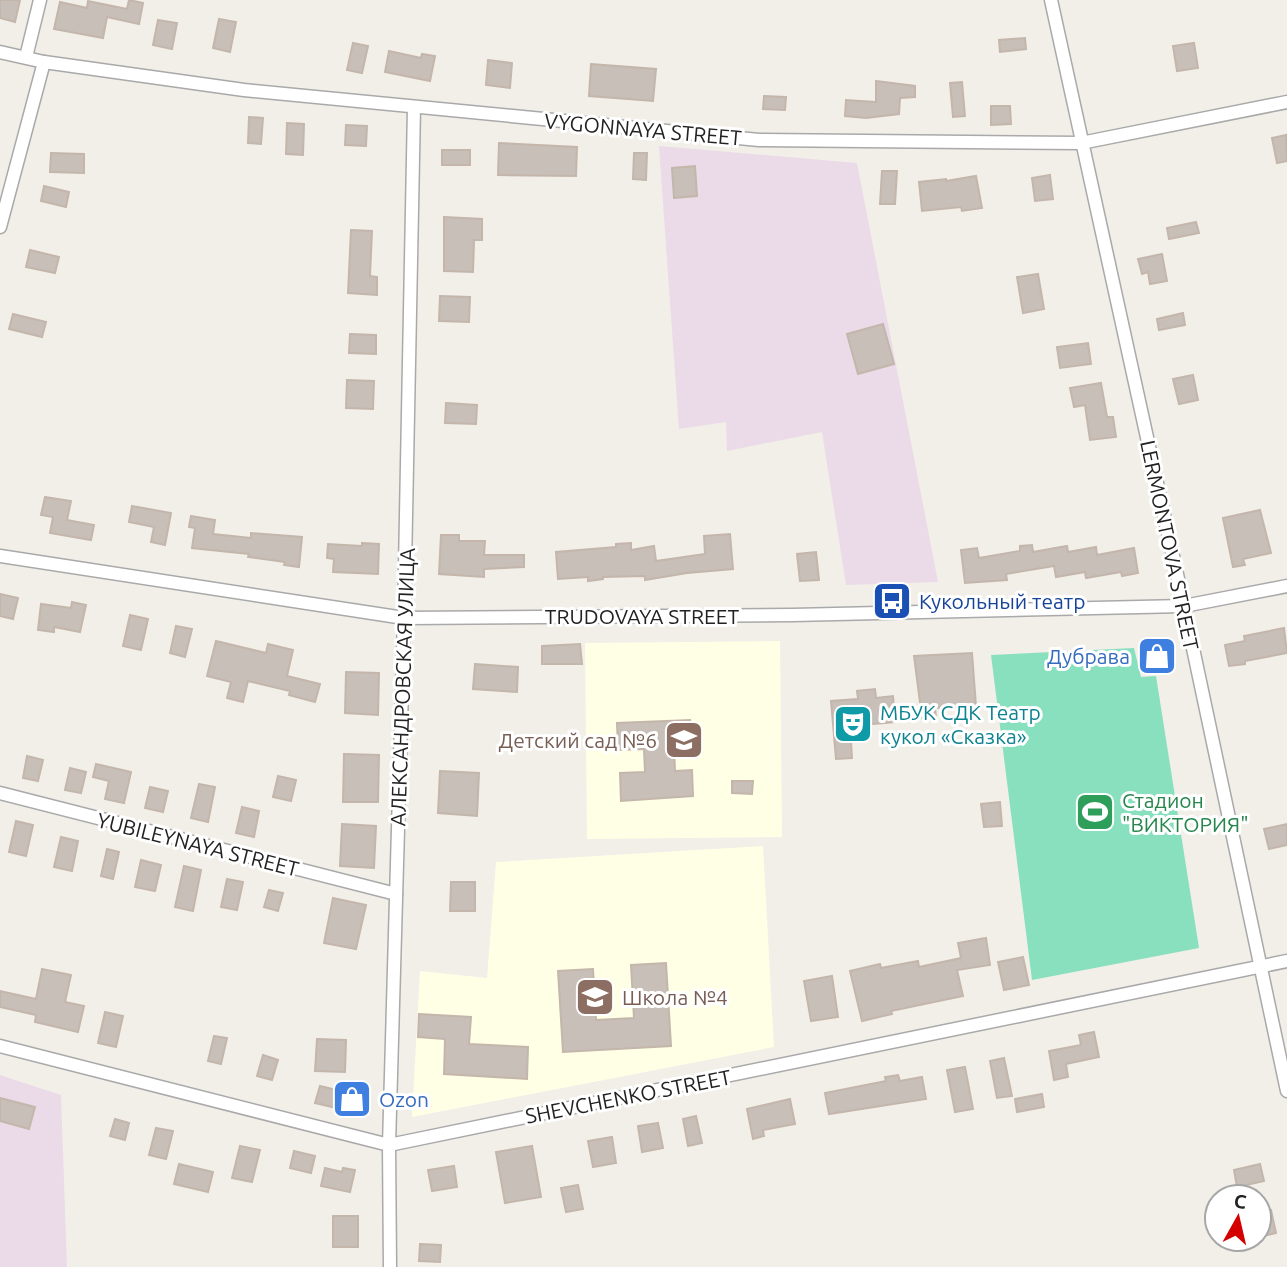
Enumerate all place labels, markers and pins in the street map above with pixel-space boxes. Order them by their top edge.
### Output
bus stop icon: Кукольный театр [871,580,913,622]
place label: Кукольный театр [919,589,1085,613]
shop icon: Дубрава [1136,635,1178,677]
place label: Дубрава [1047,644,1130,668]
place label: МБУК СДК Театр кукол «Сказка» [880,700,1041,748]
theatre icon: МБУК СДК Театр кукол «Сказка» [832,703,874,745]
school or university icon: Детский сад №6 [663,719,705,761]
place label: Детский сад №6 [499,728,657,752]
place label: Стадион "ВИКТОРИЯ" [1122,788,1249,836]
sports icon: Стадион "ВИКТОРИЯ" [1074,791,1116,833]
school or university icon: Школа №4 [574,976,616,1018]
place label: Школа №4 [622,985,728,1009]
shop icon: Ozon [331,1078,373,1120]
place label: Ozon [379,1087,429,1111]

